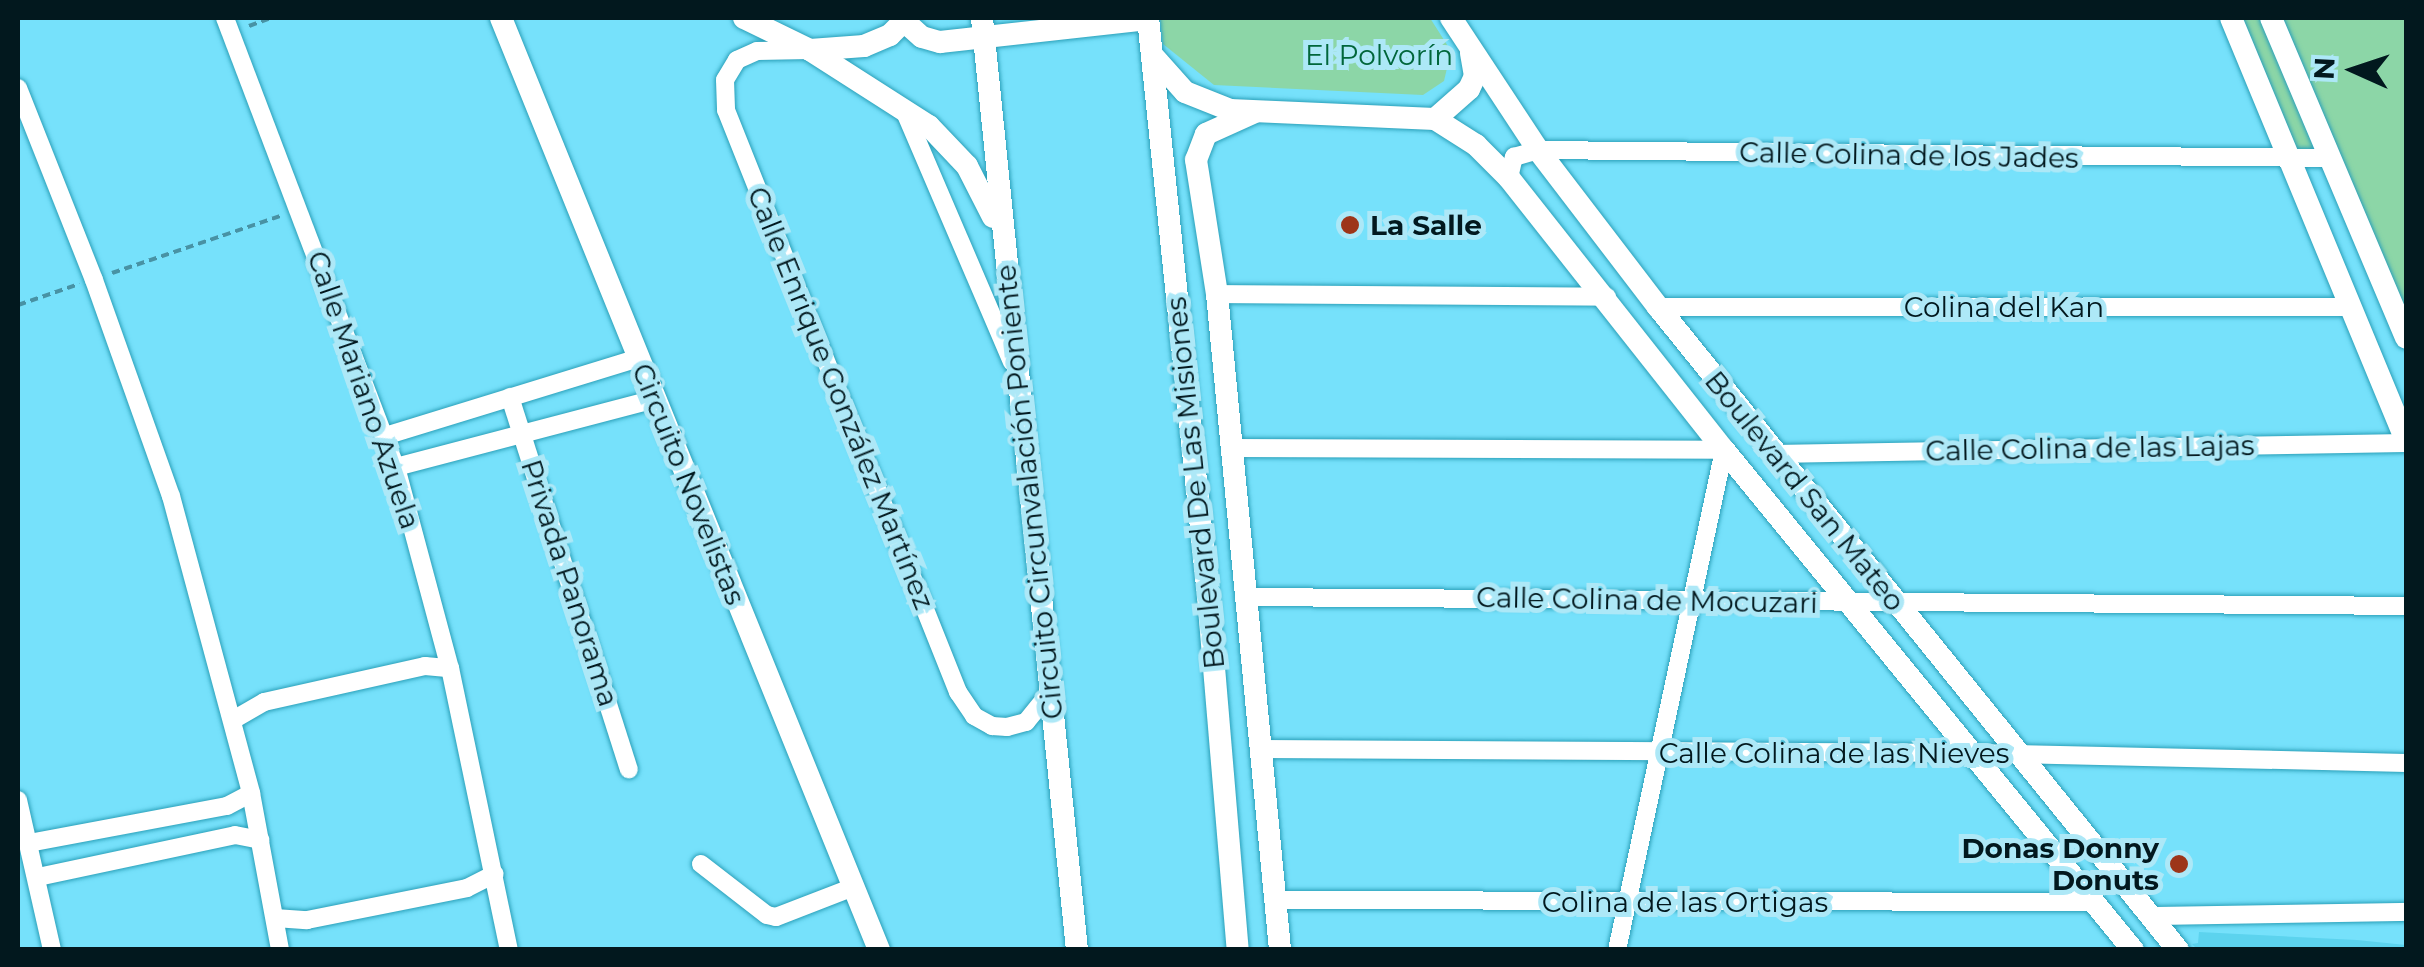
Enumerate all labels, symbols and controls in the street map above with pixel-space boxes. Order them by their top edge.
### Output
north arrow [2304,20,2404,120]
park label: El Polvorín [1305,38,1453,72]
text: N [2306,56,2342,81]
street label: Calle Colina de los Jades [1739,135,2079,175]
street label: Calle Enrique González Martínez [741,182,941,614]
place label: La Salle [1370,208,1482,242]
marker: La Salle [1339,214,1361,236]
street label: Calle Mariano Azuela [301,247,427,533]
street label: Circuito Circunvalación Poniente [988,263,1070,721]
street label: Colina del Kan [1904,290,2104,324]
street label: Boulevard De Las Misiones [1159,295,1231,671]
street label: Circuito Novelistas [625,358,753,610]
street label: Boulevard San Mateo [1698,364,1912,618]
street label: Calle Colina de las Lajas [1925,428,2255,468]
street label: Privada Panorama [514,455,626,711]
street label: Calle Colina de Mocuzari [1476,580,1818,620]
street label: Calle Colina de las Nieves [1659,736,2009,770]
place label: Donas Donny Donuts [1961,831,2159,897]
marker: Donas Donny Donuts [2168,853,2190,875]
street label: Colina de las Ortigas [1542,885,1828,919]

